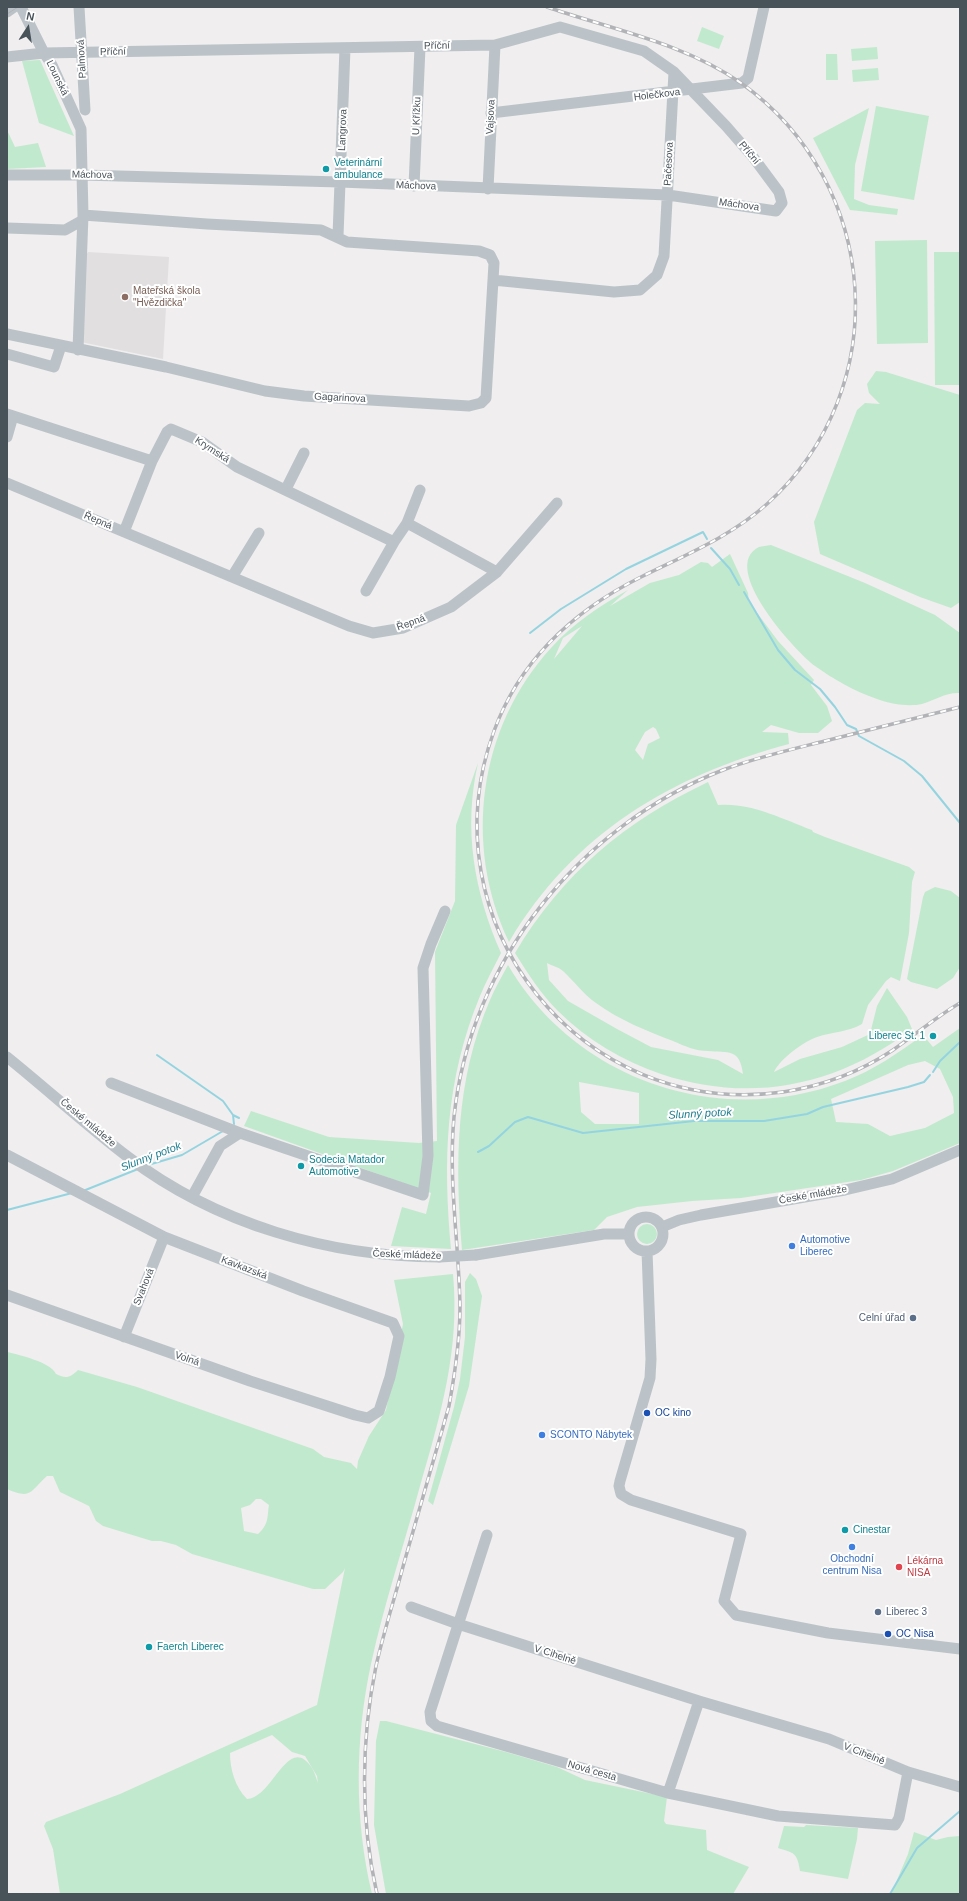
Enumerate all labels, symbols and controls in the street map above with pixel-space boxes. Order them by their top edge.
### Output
north arrow [8,8,48,48]
text: N [25,10,36,23]
street label: Palmová [75,39,89,79]
street label: Příční [424,40,450,52]
street label: Příční [100,46,126,58]
street label: Lounská [43,58,71,98]
street label: Holečkova [633,86,681,104]
street label: U Křížku [410,97,424,135]
street label: Vajsova [484,99,498,135]
street label: Langrova [336,109,350,151]
street label: Příční [736,139,762,167]
street label: Pačesova [662,142,676,186]
place label: Veterinární ambulance [334,157,383,180]
marker: Veterinární ambulance [321,164,331,174]
street label: Máchova [72,169,112,181]
street label: Máchova [396,179,436,193]
street label: Máchova [718,196,760,214]
place label: Mateřská škola "Hvězdička" [133,285,200,308]
marker: Mateřská škola "Hvězdička" [120,292,130,302]
street label: Gagarinova [314,391,366,405]
street label: Krymská [192,434,232,466]
street label: Řepná [82,510,114,532]
street label: Řepná [395,612,427,634]
place label: Liberec St. 1 [869,1030,925,1042]
marker: Liberec St. 1 [928,1031,938,1041]
street label: České mládeže [58,1096,118,1150]
water label: Slunný potok [668,1106,732,1122]
water label: Slunný potok [119,1139,183,1175]
place label: Sodecia Matador Automotive [309,1154,385,1178]
marker: Sodecia Matador Automotive [296,1161,306,1171]
street label: České mládeže [778,1183,848,1207]
place label: Automotive Liberec [800,1234,850,1258]
marker: Automotive Liberec [787,1241,797,1251]
street label: České mládeže [372,1248,442,1262]
street label: Kavkazská [219,1254,269,1282]
street label: Svahová [131,1267,157,1307]
place label: Celní úřad [859,1312,905,1324]
marker: Celní úřad [908,1313,918,1323]
street label: Volná [173,1349,201,1369]
place label: OC kino [655,1407,691,1419]
marker: OC kino [642,1408,652,1418]
place label: SCONTO Nábytek [550,1429,632,1441]
marker: SCONTO Nábytek [537,1430,547,1440]
place label: Cinestar [853,1524,890,1536]
marker: Cinestar [840,1525,850,1535]
marker: Obchodní centrum Nisa [847,1542,857,1552]
place label: Obchodní centrum Nisa [823,1553,881,1576]
place label: Lékárna NISA [907,1555,943,1578]
marker: Lékárna NISA [894,1562,904,1572]
place label: Liberec 3 [886,1606,927,1618]
marker: Liberec 3 [873,1607,883,1617]
place label: OC Nisa [896,1628,934,1640]
marker: OC Nisa [883,1629,893,1639]
place label: Faerch Liberec [157,1641,224,1653]
marker: Faerch Liberec [144,1642,154,1652]
street label: V Cihelně [533,1643,577,1667]
street label: V Cihelně [842,1740,886,1768]
street label: Nová cesta [566,1758,618,1784]

